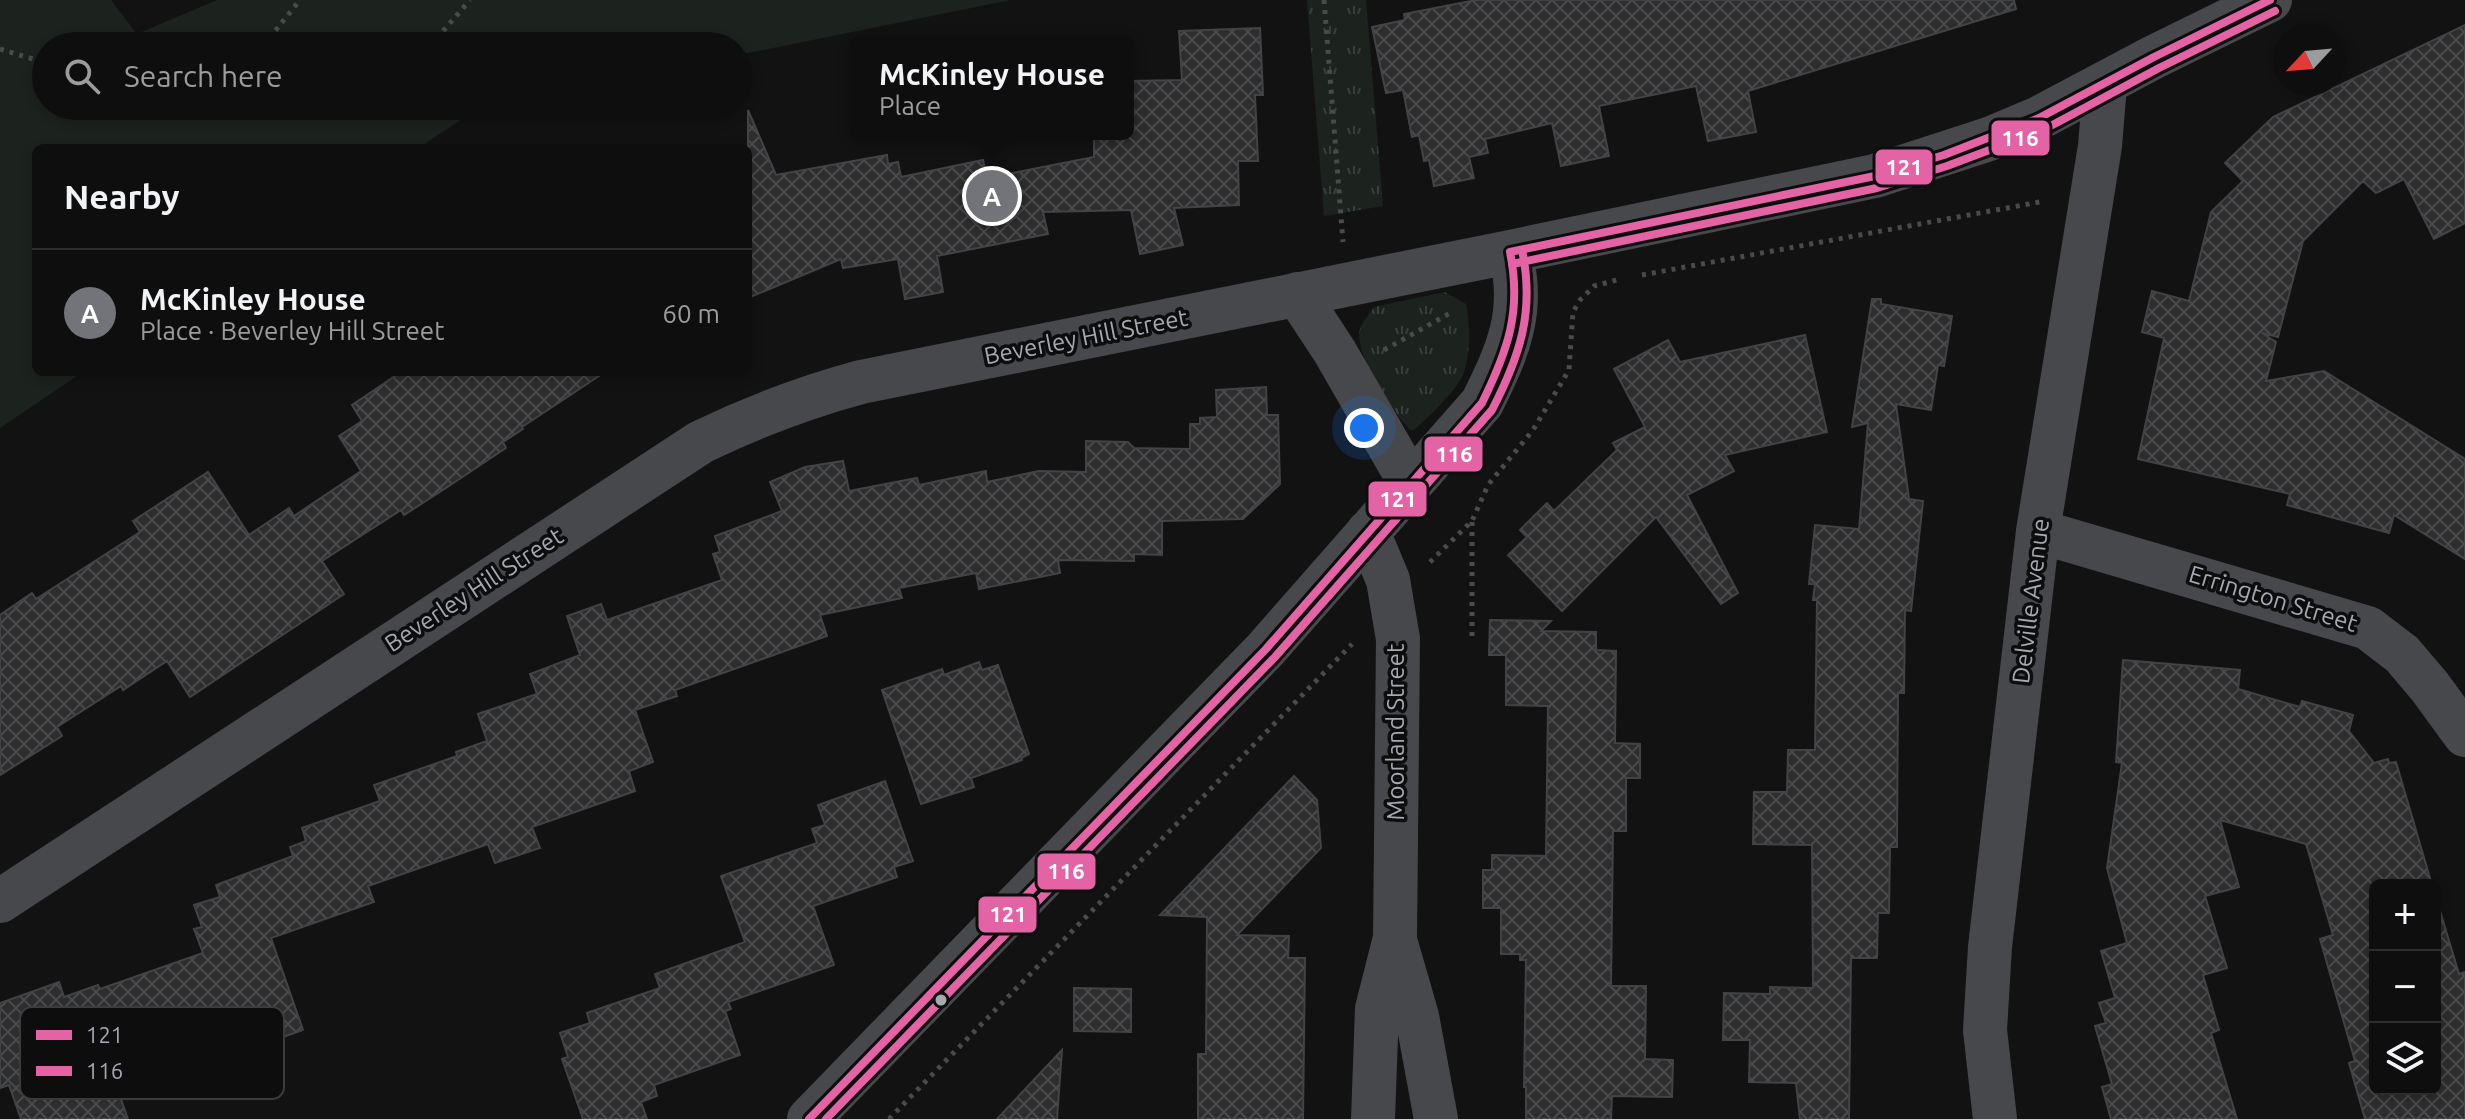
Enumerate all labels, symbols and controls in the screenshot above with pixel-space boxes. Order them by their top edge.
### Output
north arrow [2273,24,2345,96]
search box [32,32,752,120]
popup [850,36,1134,140]
icon: search [60,54,104,98]
text: McKinley House [879,57,1105,91]
text: Search here [124,59,283,93]
text: Place [879,91,941,120]
line badge: 116 [1990,119,2051,157]
text: 116 [2001,125,2039,150]
line badge: 121 [1874,148,1934,186]
text: 121 [1885,154,1923,179]
pin: A [966,166,1018,226]
text: Nearby [64,177,179,215]
text: McKinley House [140,282,366,316]
text: A [81,299,99,328]
text: 60 m [662,299,720,328]
street label: Beverley Hill Street [982,303,1190,369]
text: Place · Beverley Hill Street [140,316,444,345]
your location [1344,408,1384,448]
line badge: 116 [1423,435,1484,473]
text: 116 [1435,441,1473,466]
line badge: 121 [1367,480,1428,518]
text: 121 [1379,486,1417,511]
street label: Delville Avenue [2007,517,2054,685]
street label: Beverley Hill Street [380,522,568,657]
street label: Errington Street [2186,560,2361,637]
street label: Moorland Street [1382,643,1409,820]
line badge: 116 [1036,852,1097,891]
text: 116 [1047,858,1085,883]
map controls [2369,879,2441,1095]
button: + [2369,879,2441,951]
line badge: 121 [977,895,1038,934]
text: 121 [989,901,1027,926]
button: − [2369,951,2441,1023]
unlabelled marker [933,992,949,1008]
legend [20,1007,284,1099]
text: 121 [86,1022,123,1047]
button: layers [2369,1023,2441,1095]
text: 116 [86,1058,123,1083]

